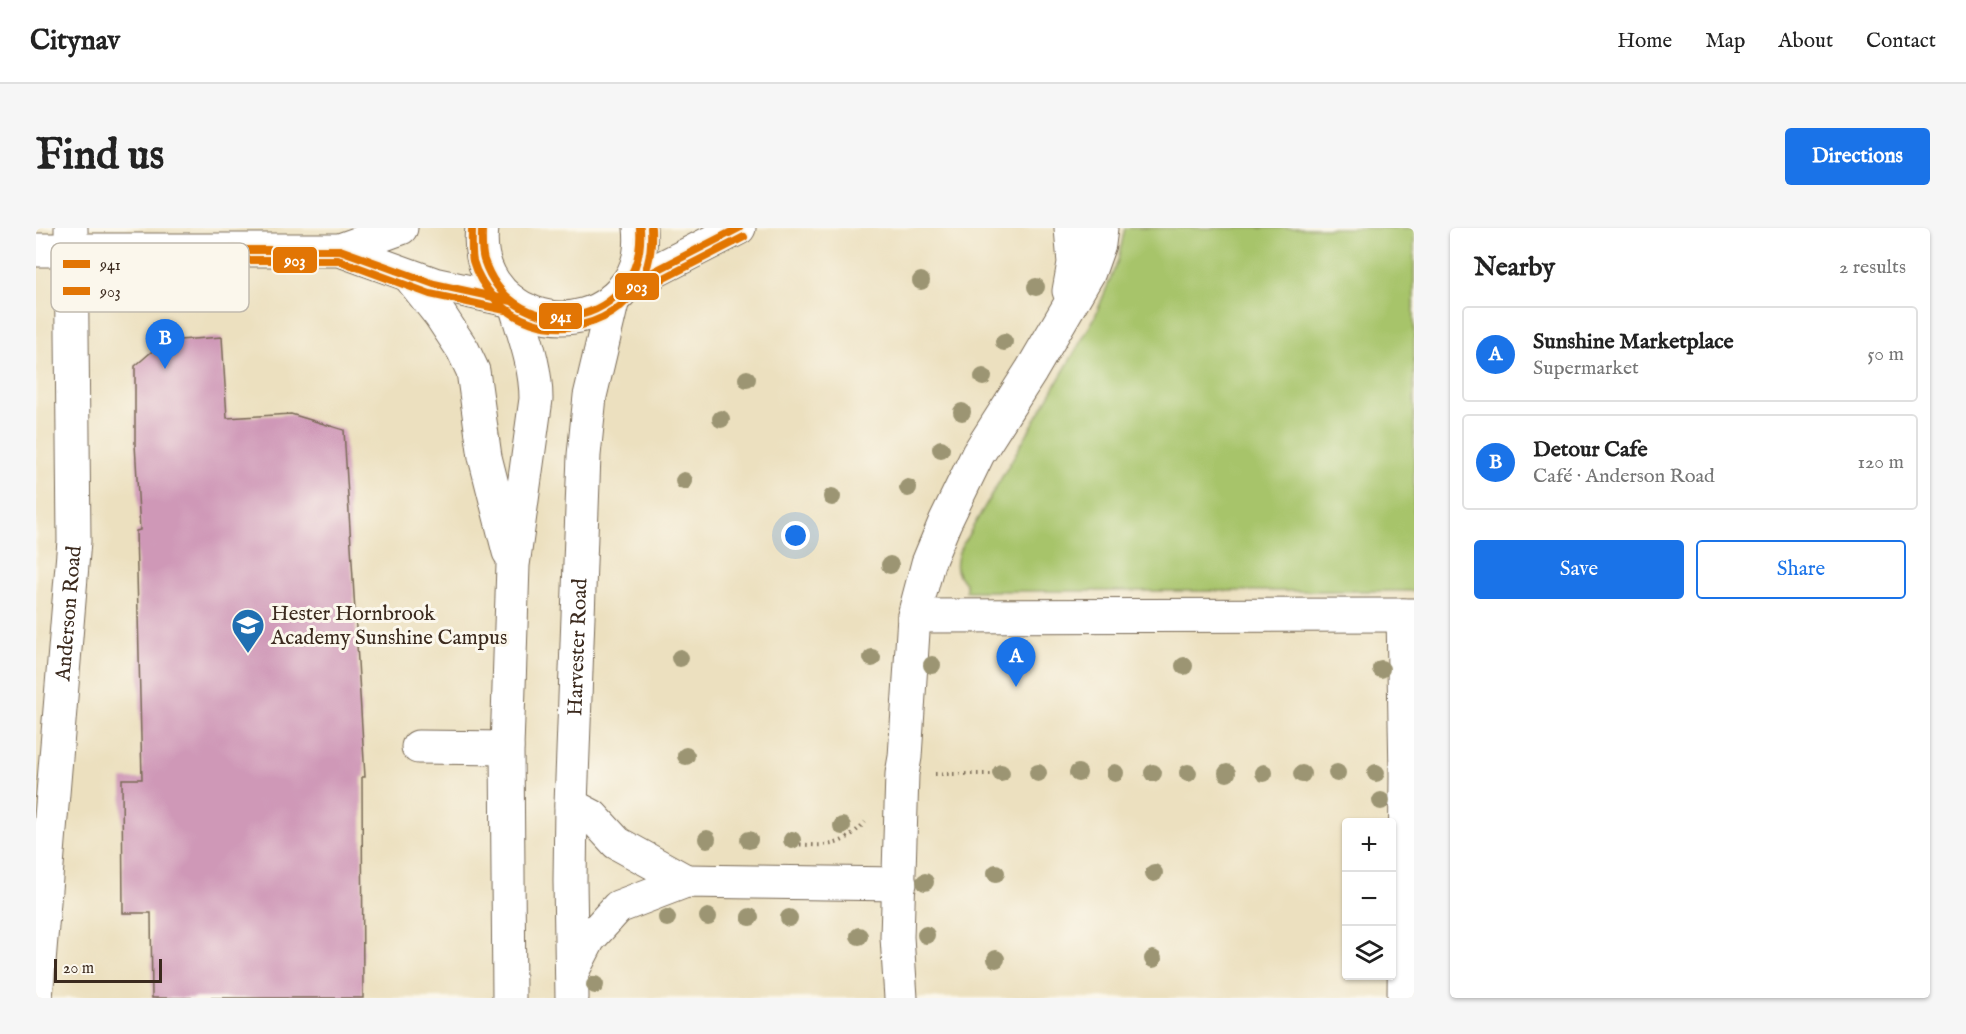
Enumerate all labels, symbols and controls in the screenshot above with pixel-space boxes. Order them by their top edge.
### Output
text: Citynav [30,24,120,59]
text: Home [1617,28,1672,55]
text: Map [1705,28,1745,55]
text: About [1778,28,1833,55]
text: Contact [1866,28,1936,55]
button: Directions [1785,128,1930,185]
text: Find us [36,130,164,183]
legend [51,243,249,312]
line badge: 903 [272,246,318,274]
text: Nearby [1474,251,1555,284]
text: 903 [284,252,305,272]
text: 2 results [1839,255,1906,280]
text: 941 [99,256,121,276]
line badge: 903 [614,272,660,301]
text: 903 [626,278,647,298]
text: 903 [99,283,121,303]
line badge: 941 [538,302,583,330]
text: 941 [550,308,571,328]
pin: B [146,320,184,369]
text: Sunshine Marketplace [1533,328,1734,356]
text: A [1489,342,1502,367]
text: 50 m [1867,342,1904,367]
text: Supermarket [1533,356,1639,381]
text: Detour Cafe [1533,436,1648,464]
text: B [1489,450,1502,475]
text: 120 m [1858,450,1904,475]
text: Café · Anderson Road [1533,464,1715,489]
your location [781,521,810,550]
button: Save [1474,540,1684,599]
button: Share [1696,540,1906,599]
street label: Anderson Road [50,544,89,683]
street label: Harvester Road [562,577,594,717]
place label: Hester Hornbrook Academy Sunshine Campus [270,601,507,652]
school or university icon: Hester Hornbrook Academy Sunshine Campus [230,607,266,654]
pin: A [996,638,1036,687]
map controls [1342,818,1396,980]
button: + [1342,818,1396,872]
button: − [1342,872,1396,926]
button: layers [1342,926,1396,980]
scale bar [54,956,162,984]
text: 20 m [63,959,94,979]

